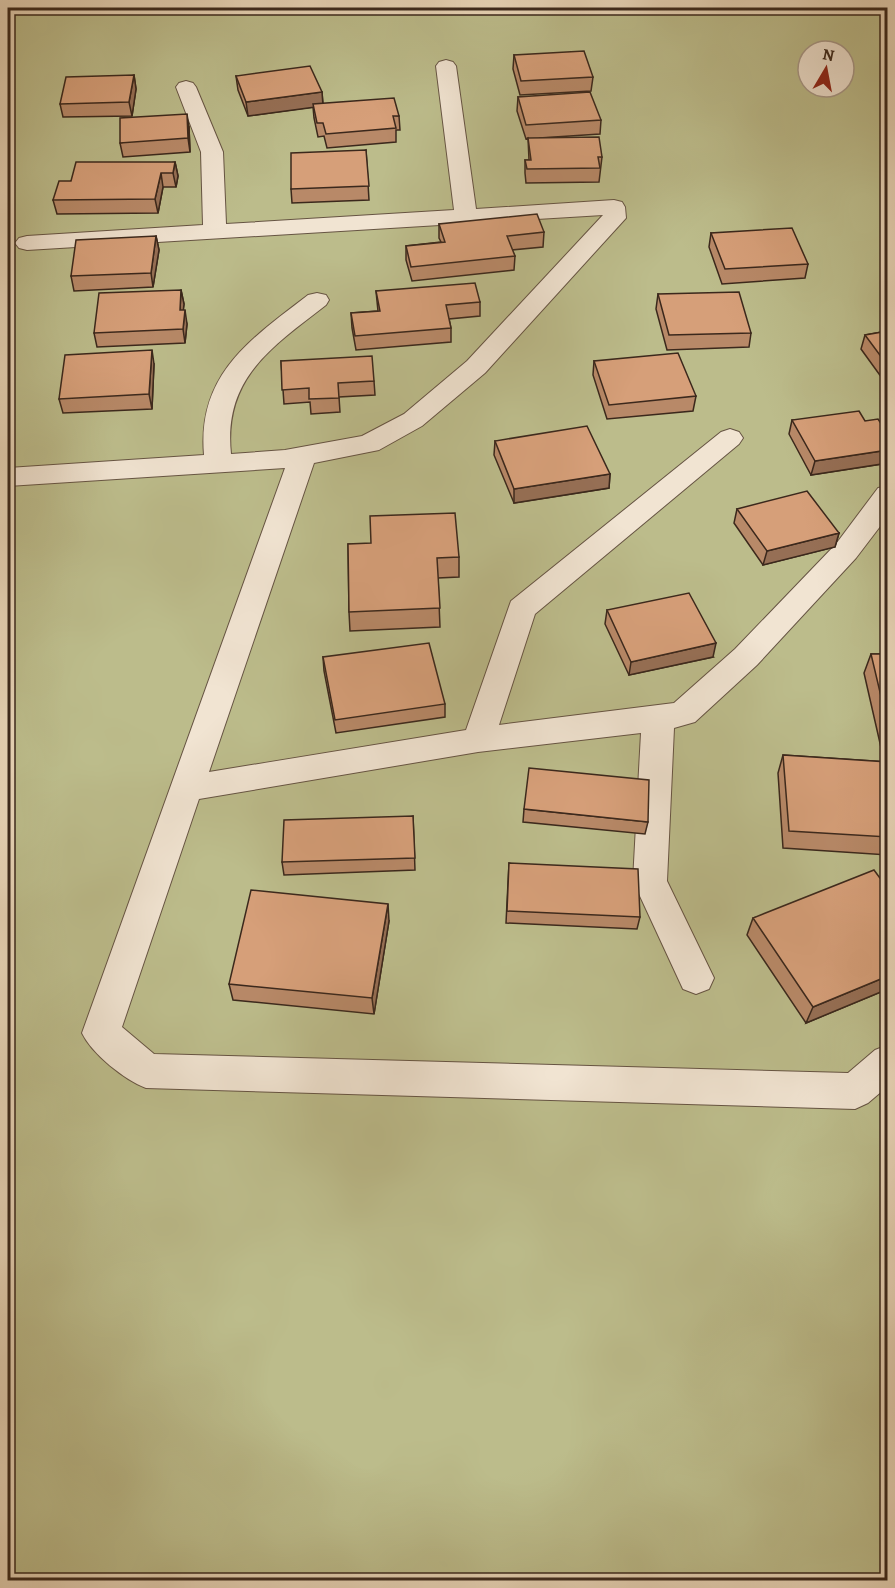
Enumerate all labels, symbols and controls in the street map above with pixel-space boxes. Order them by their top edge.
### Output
north arrow [796,39,856,99]
text: N [821,43,836,67]

